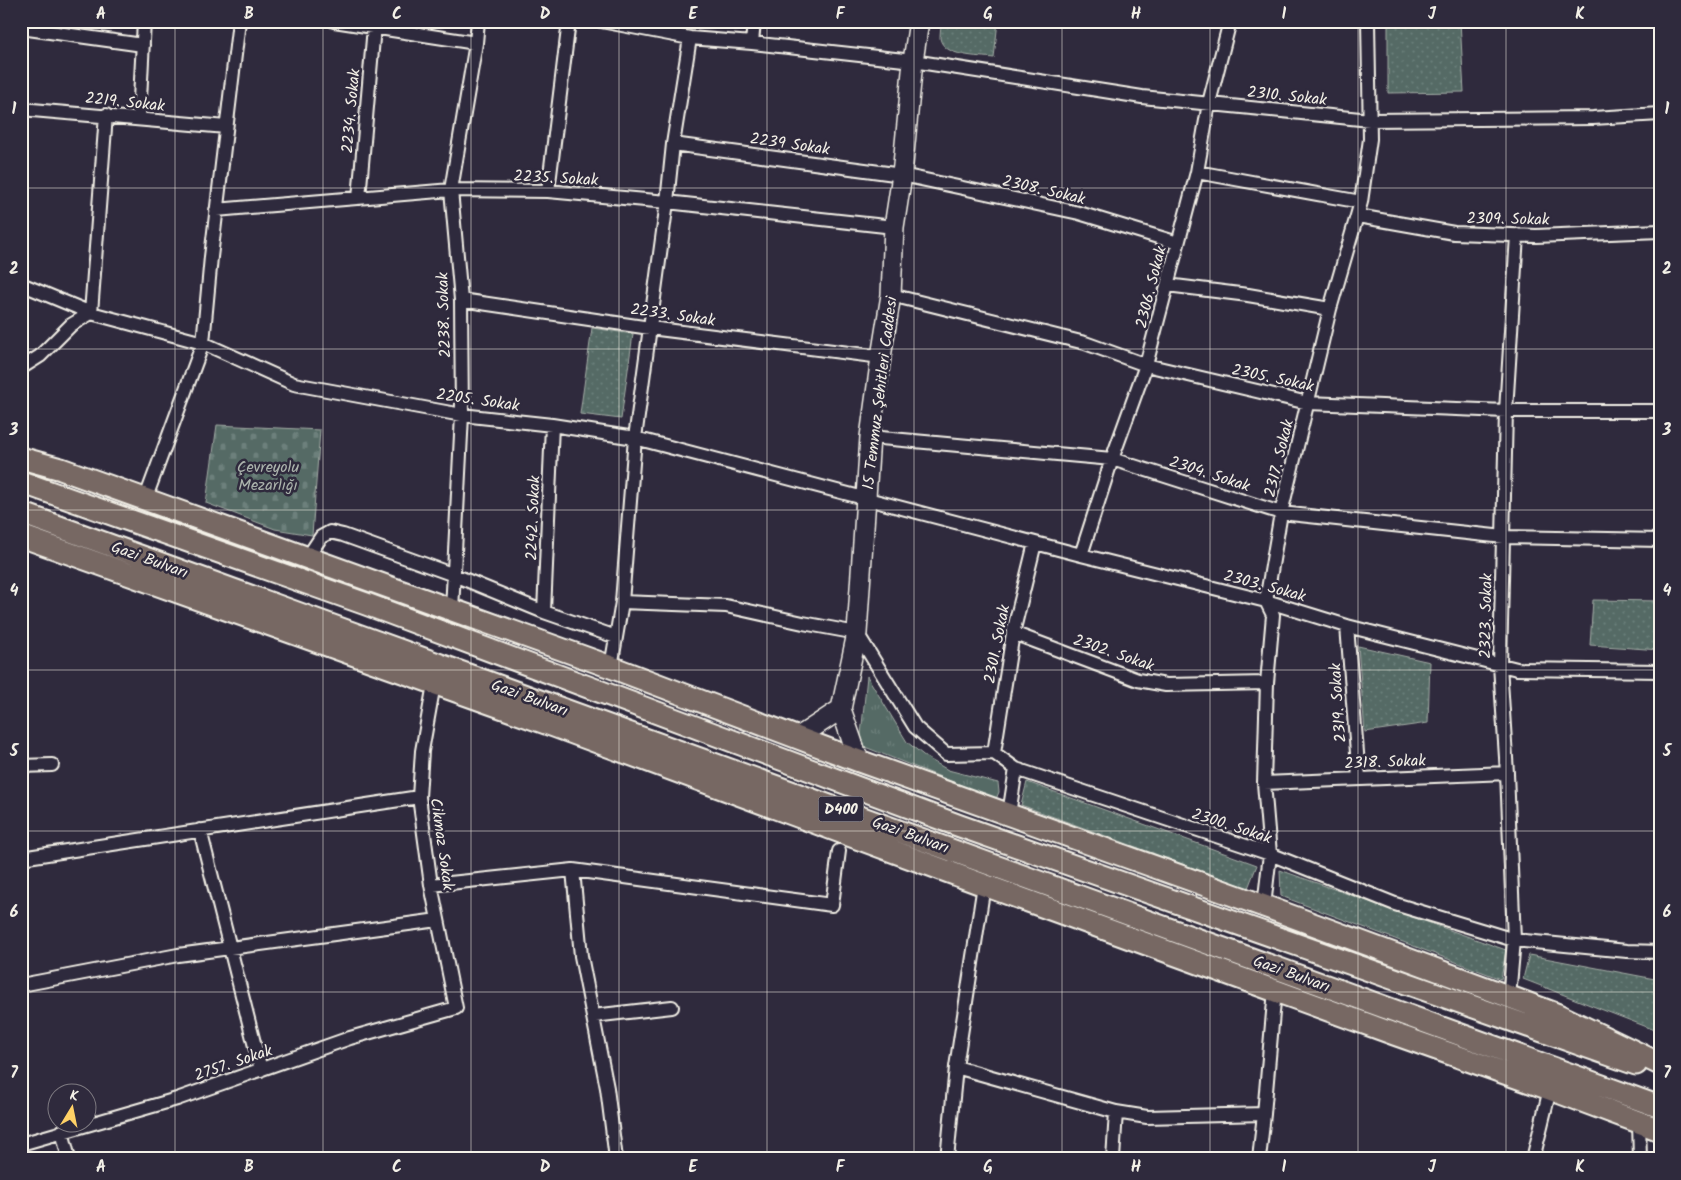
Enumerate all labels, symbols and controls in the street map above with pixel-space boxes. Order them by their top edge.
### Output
text: A [96,2,106,27]
text: B [244,2,254,27]
text: C [392,2,402,27]
text: D [540,2,551,27]
text: E [689,2,699,27]
text: F [836,2,846,27]
text: G [983,2,993,27]
text: H [1131,2,1141,27]
text: I [1282,2,1287,27]
text: J [1428,2,1437,27]
text: K [1575,2,1585,27]
street label: 2234. Sokak [335,67,368,155]
street label: 2310. Sokak [1246,80,1328,113]
street label: 2219. Sokak [84,86,166,119]
text: 1 [12,97,17,122]
text: 1 [1665,97,1670,122]
street label: 2239 Sokak [748,127,832,163]
street label: 2235. Sokak [513,164,599,193]
street label: 2308. Sokak [1000,169,1088,212]
street label: 2309. Sokak [1466,206,1550,233]
street label: 2306. Sokak [1129,243,1174,331]
text: 2 [9,257,19,282]
text: 2 [1662,257,1672,282]
street label: 2238. Sokak [430,271,458,358]
street label: 15 Temmuz Şehitleri Caddesi [856,294,905,491]
street label: 2233. Sokak [629,297,717,334]
street label: 2305. Sokak [1229,358,1317,399]
street label: 2205. Sokak [435,382,521,419]
street label: 2317. Sokak [1258,416,1301,500]
text: 3 [9,418,19,443]
text: 3 [1662,418,1672,443]
street label: 2304. Sokak [1166,450,1254,499]
park label: Çevreyolu Mezarlığı [237,455,300,498]
street label: 2242. Sokak [520,475,547,561]
street label: Gazi Bulvarı [108,535,191,586]
street label: 2303. Sokak [1221,563,1309,610]
street label: 2323. Sokak [1473,573,1500,659]
text: 4 [10,579,19,604]
text: 4 [1663,579,1672,604]
street label: 2301. Sokak [978,602,1017,686]
street label: 2302. Sokak [1070,628,1158,679]
street label: 2319. Sokak [1323,662,1354,744]
street label: Gazi Bulvarı [488,673,571,724]
text: 5 [9,739,20,764]
text: 5 [1662,739,1673,764]
street label: 2318. Sokak [1344,749,1427,776]
street label: Cikmaz Sokak [423,796,460,892]
road number: D400 [818,796,864,822]
street label: 2300. Sokak [1188,802,1275,851]
street label: Gazi Bulvarı [869,810,952,861]
text: 6 [10,900,19,925]
text: 6 [1663,900,1672,925]
street label: Gazi Bulvarı [1250,949,1333,1000]
street label: 2757. Sokak [191,1038,276,1088]
text: 7 [10,1061,18,1086]
text: 7 [1663,1061,1671,1086]
north arrow [48,1082,98,1132]
text: K [68,1085,81,1108]
text: A [96,1155,106,1180]
text: B [244,1155,254,1180]
text: C [392,1155,402,1180]
text: D [540,1155,551,1180]
text: E [689,1155,699,1180]
text: F [836,1155,846,1180]
text: G [983,1155,993,1180]
text: H [1131,1155,1141,1180]
text: I [1282,1155,1287,1180]
text: J [1428,1155,1437,1180]
text: K [1575,1155,1585,1180]

